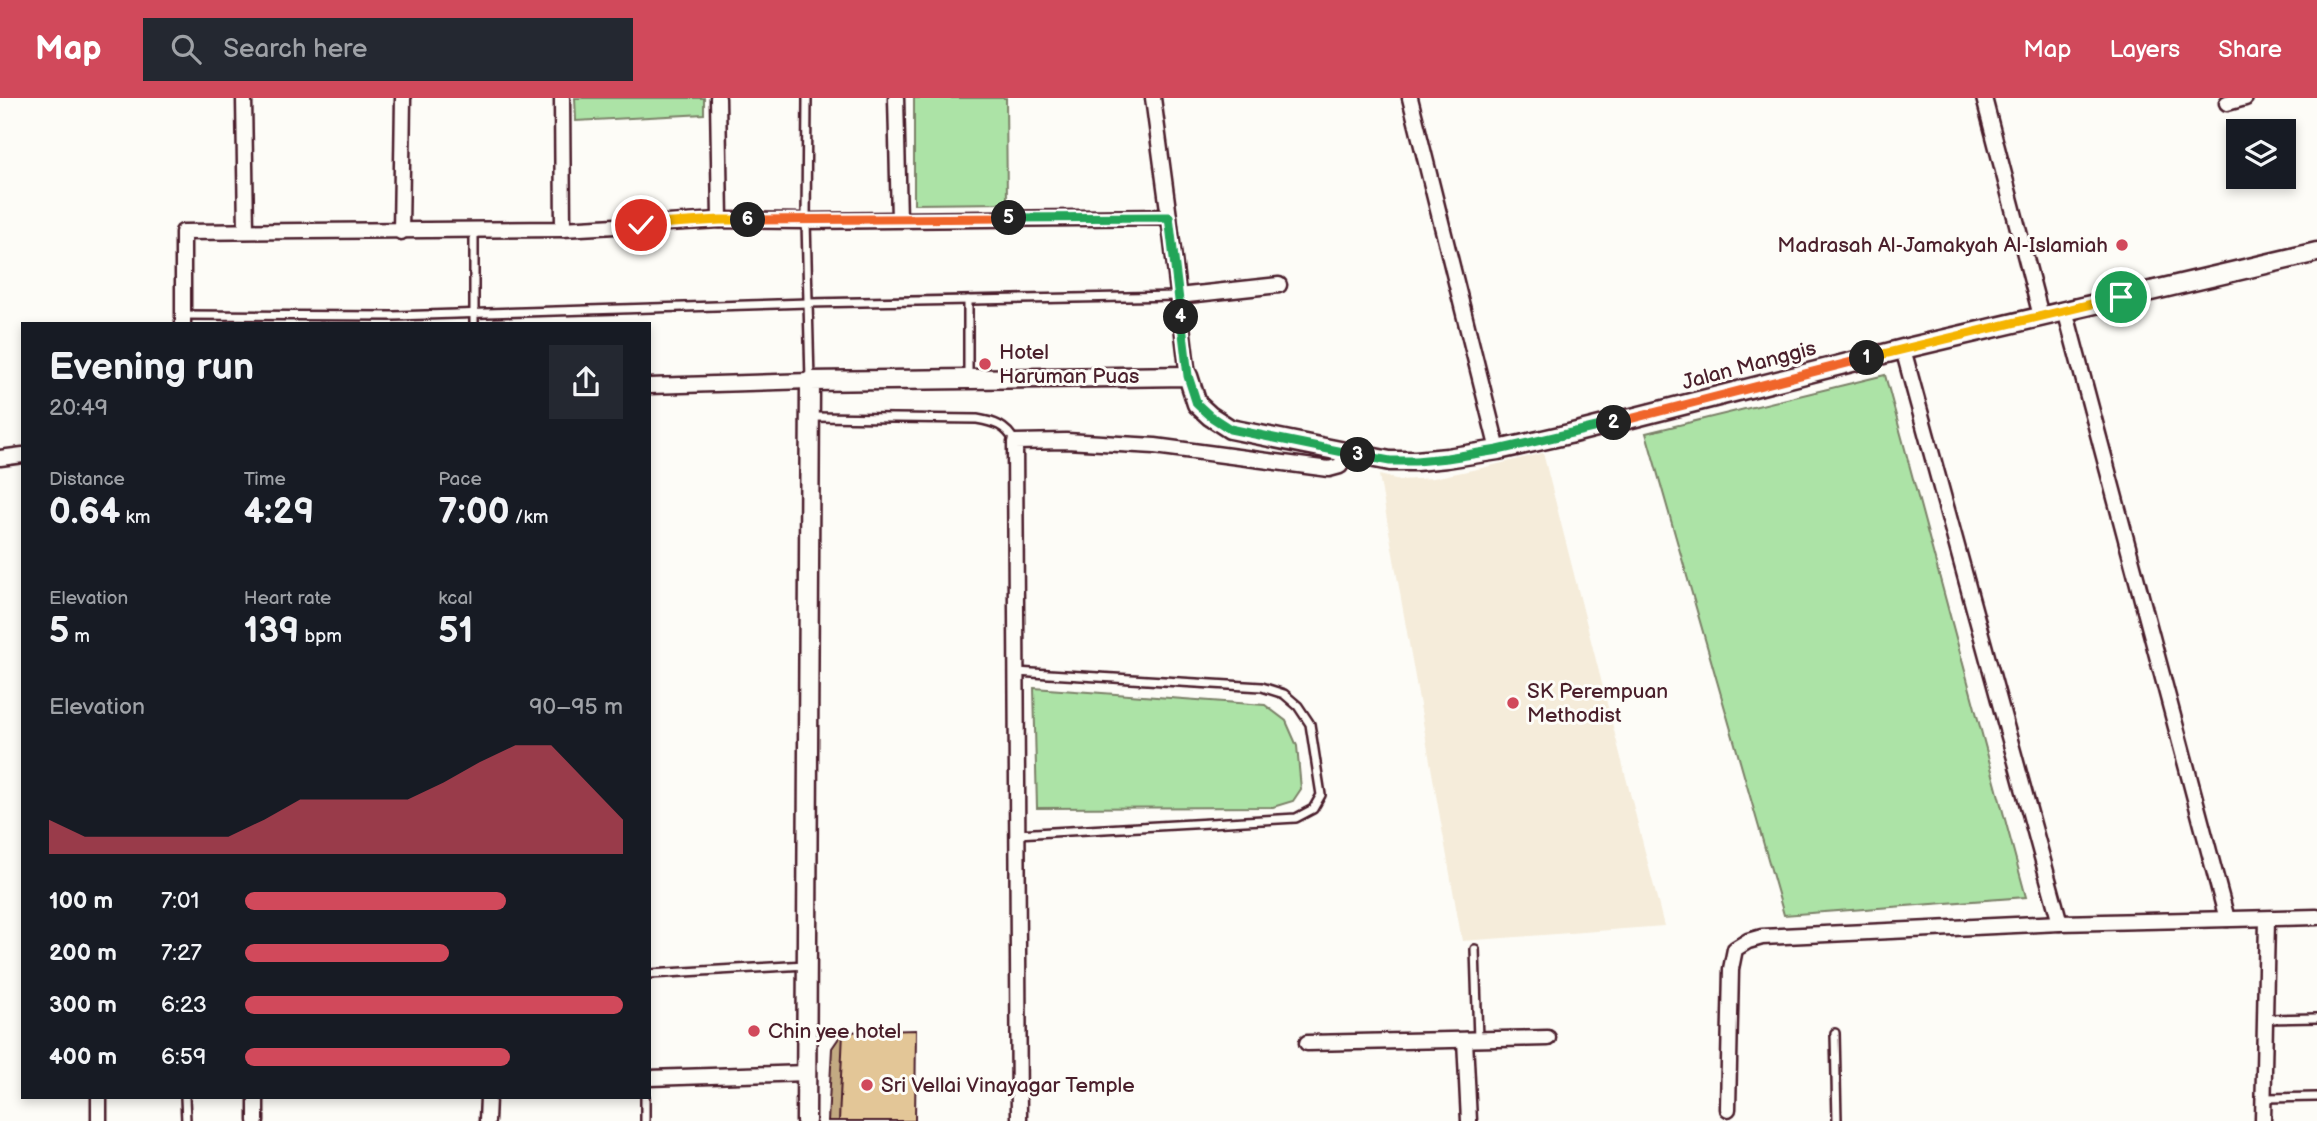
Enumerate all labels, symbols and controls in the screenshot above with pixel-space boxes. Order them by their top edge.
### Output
search box [143,18,633,81]
text: Map [35,29,101,69]
icon: search [167,30,205,68]
text: Search here [223,34,367,65]
text: Map [2023,35,2071,64]
text: Layers [2109,35,2180,64]
text: Share [2218,35,2282,64]
map controls [2226,119,2296,189]
button: layers [2226,119,2296,189]
pin [611,195,671,255]
pin: 5 [992,200,1026,236]
pin: 6 [730,202,766,238]
icon: check [622,206,660,244]
text: 5 [1003,206,1014,229]
text: 6 [742,208,753,231]
place label: Madrasah Al-Jamakyah Al-Islamiah [1777,233,2108,258]
marker: Madrasah Al-Jamakyah Al-Islamiah [2114,237,2130,253]
pin [2091,267,2151,327]
icon: arrive [2102,278,2140,316]
pin: 4 [1164,300,1198,334]
text: 4 [1175,305,1186,328]
street label: Jalan Manggis [1679,336,1819,395]
place label: Hotel Haruman Puas [999,340,1139,389]
pin: 1 [1850,341,1884,376]
text: Evening run [49,345,254,390]
button: share [549,345,623,419]
text: 1 [1863,346,1871,369]
marker: Hotel Haruman Puas [977,356,993,372]
text: 20:49 [49,394,108,422]
pin: 2 [1596,406,1632,440]
text: 2 [1608,411,1619,434]
pin: 3 [1340,438,1376,472]
text: 3 [1352,443,1363,466]
text: Distance [49,468,125,491]
text: Time [244,468,286,491]
text: Pace [438,468,482,491]
text: 0.64 [49,491,120,534]
text: 4:29 [244,491,314,534]
text: 7:00 [438,491,510,534]
text: km [120,506,151,529]
text: /km [510,506,548,529]
text: Elevation [49,587,128,610]
text: Heart rate [244,587,331,610]
text: kcal [438,587,472,610]
text: 5 [49,610,69,653]
text: 139 [244,610,299,653]
text: 51 [438,610,473,653]
text: m [69,625,90,648]
text: bpm [299,625,342,648]
place label: SK Perempuan Methodist [1527,679,1668,728]
text: Elevation [49,693,145,721]
text: 90–95 m [529,693,623,721]
marker: SK Perempuan Methodist [1505,695,1521,711]
text: 100 m [49,887,113,915]
text: 7:01 [161,887,199,915]
text: 200 m [49,939,117,967]
text: 7:27 [161,939,202,967]
text: 300 m [49,991,117,1019]
text: 6:23 [161,991,207,1019]
place label: Chin yee hotel [768,1019,901,1044]
marker: Chin yee hotel [746,1023,762,1039]
text: 400 m [49,1043,117,1071]
text: 6:59 [161,1043,206,1071]
place label: Sri Vellai Vinayagar Temple [881,1073,1135,1098]
marker: Sri Vellai Vinayagar Temple [859,1077,875,1093]

